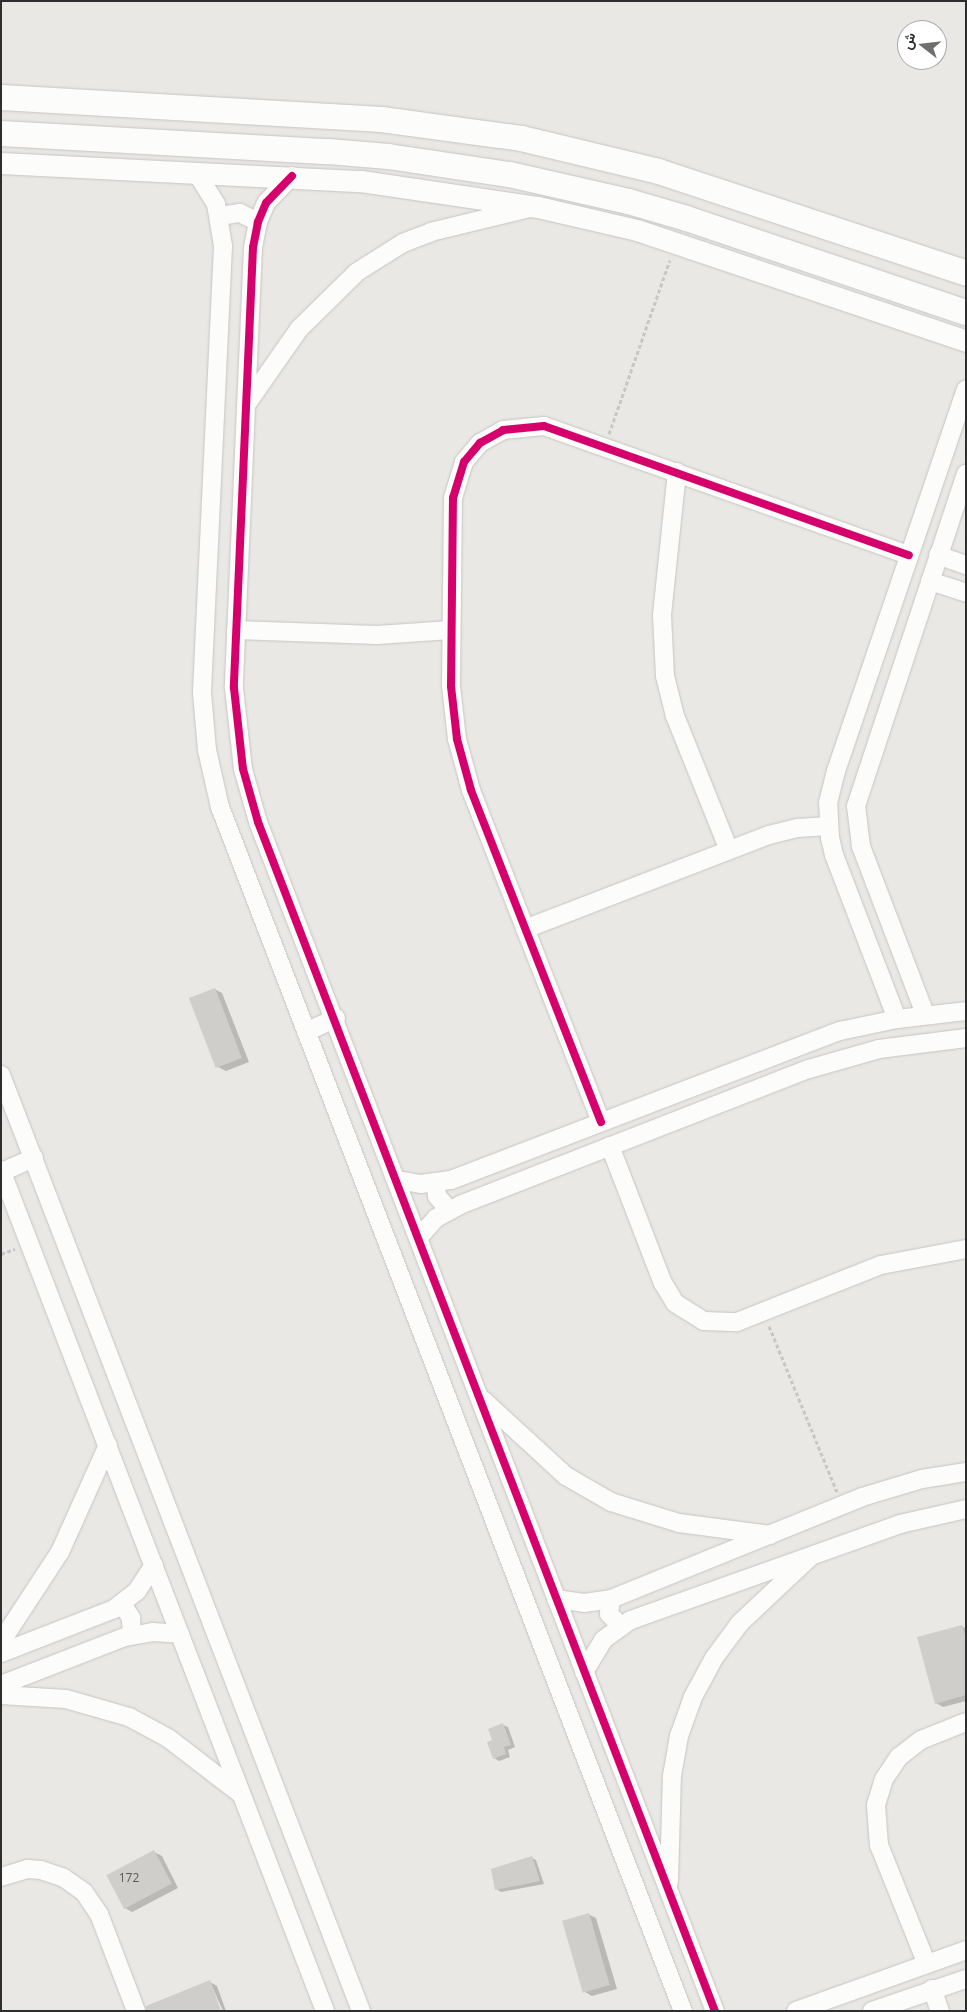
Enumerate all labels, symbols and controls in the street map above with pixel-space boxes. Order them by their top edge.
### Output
north arrow [897,20,947,70]
text: ش [897,30,920,52]
house number: 172 [119,1871,139,1885]

